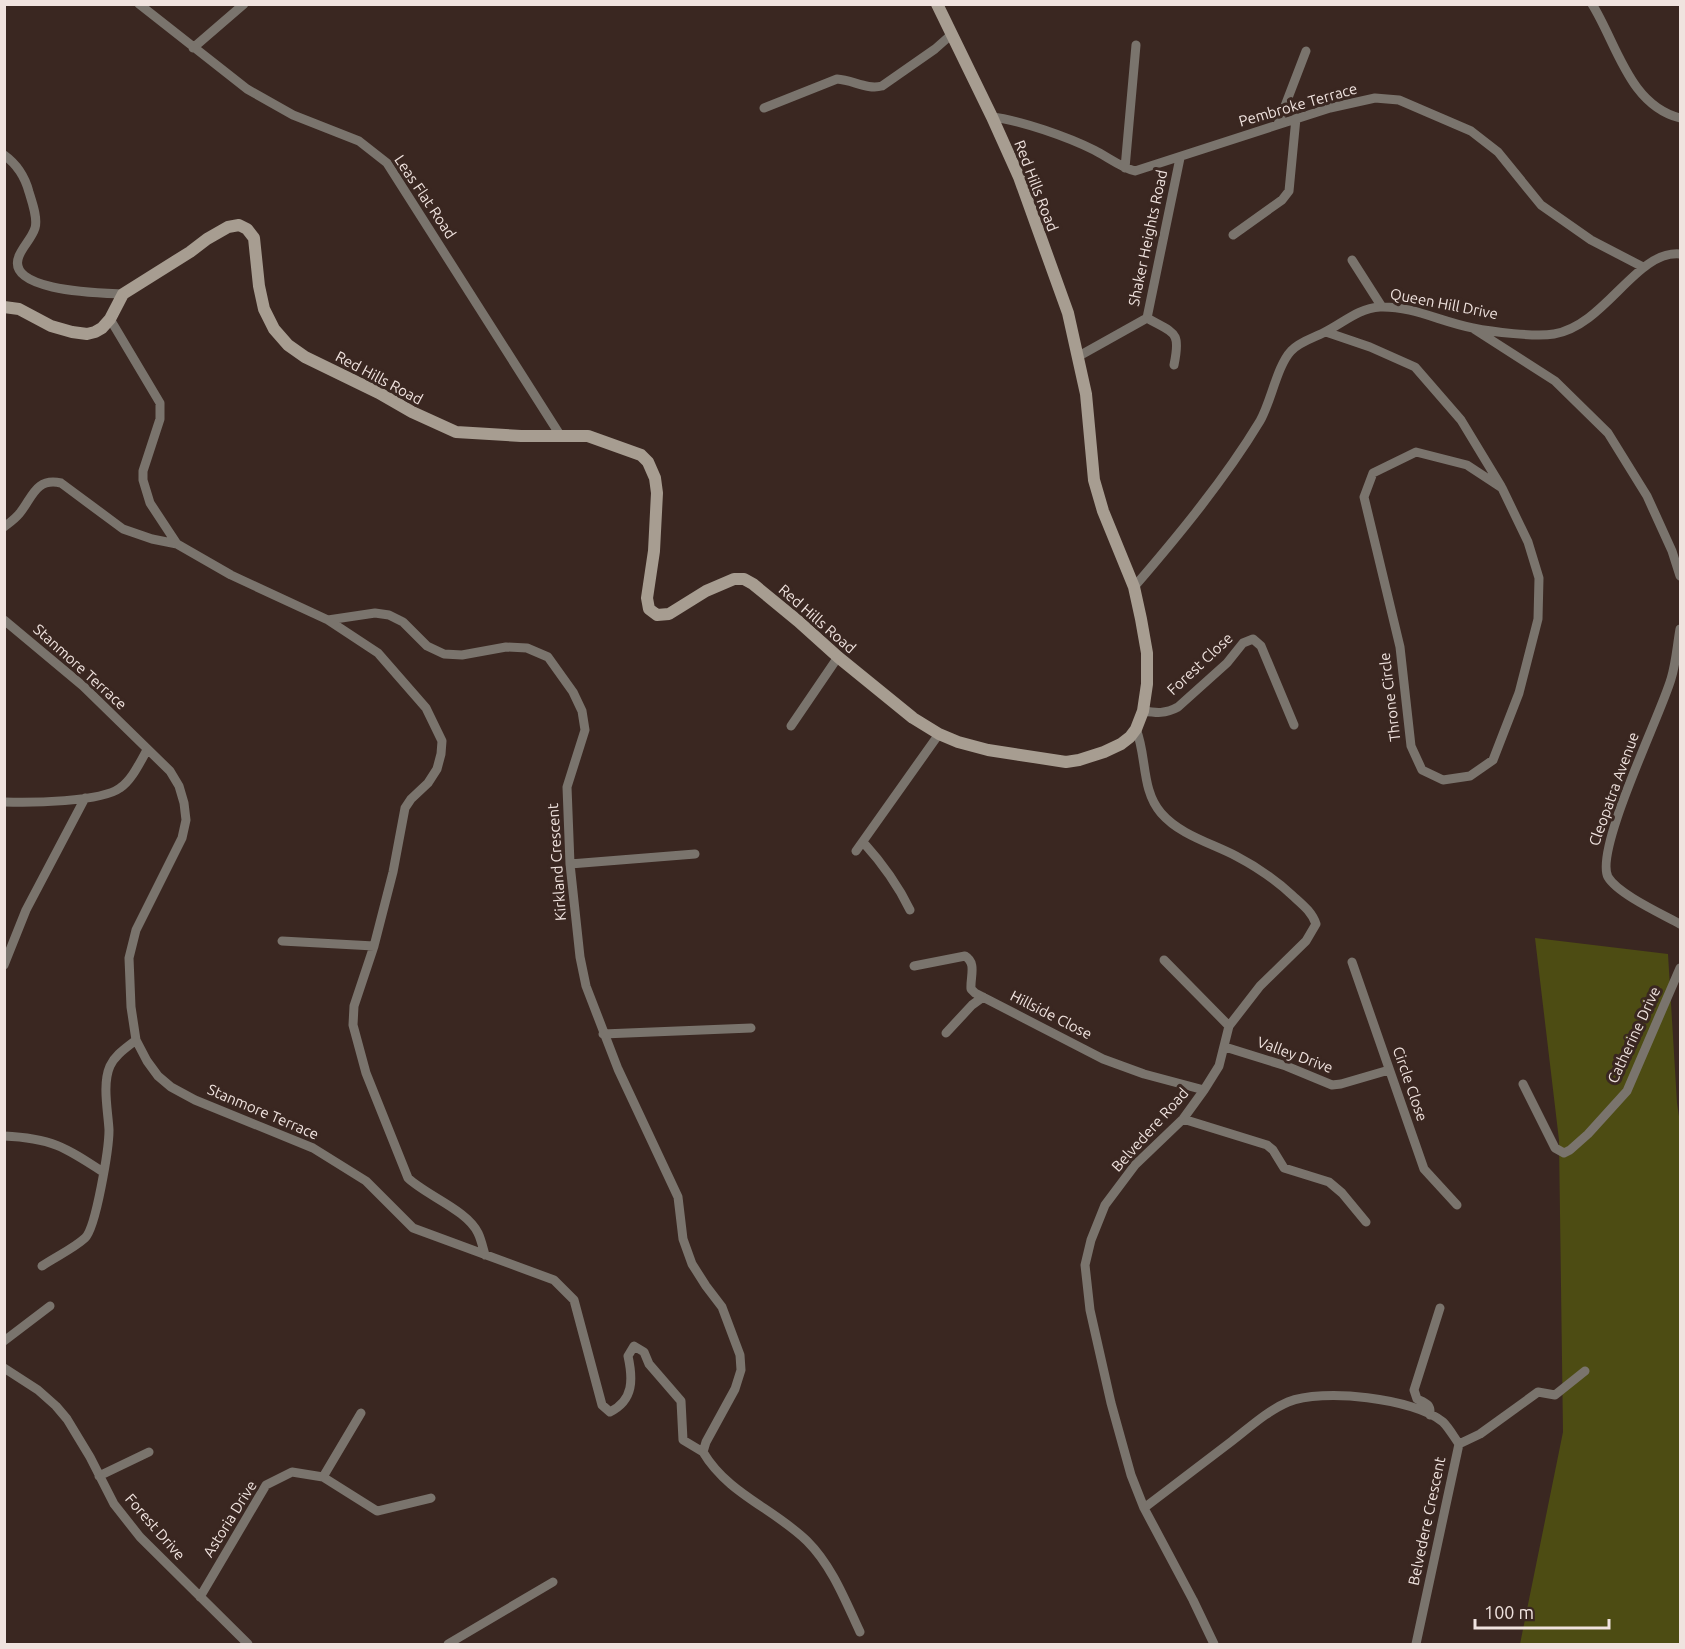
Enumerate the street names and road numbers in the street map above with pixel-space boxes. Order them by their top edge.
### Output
street label: Pembroke Terrace [1237,79,1359,130]
street label: Red Hills Road [1011,138,1062,234]
street label: Leas Flat Road [391,152,460,242]
street label: Shaker Heights Road [1125,168,1170,308]
street label: Queen Hill Drive [1389,285,1500,322]
street label: Red Hills Road [333,347,426,408]
street label: Red Hills Road [775,581,859,657]
street label: Stanmore Terrace [30,620,130,713]
street label: Forest Close [1163,629,1236,698]
street label: Throne Circle [1376,652,1403,742]
street label: Cleopatra Avenue [1585,730,1642,848]
street label: Kirkland Crescent [544,802,569,922]
street label: Catherine Drive [1604,984,1663,1086]
street label: Hillside Close [1008,987,1095,1042]
street label: Valley Drive [1255,1033,1335,1076]
street label: Circle Close [1390,1044,1431,1123]
street label: Stanmore Terrace [205,1080,321,1143]
street label: Belvedere Road [1108,1084,1192,1175]
street label: Belvedere Crescent [1405,1455,1448,1587]
street label: Astoria Drive [199,1477,260,1560]
street label: Forest Drive [122,1490,189,1563]

